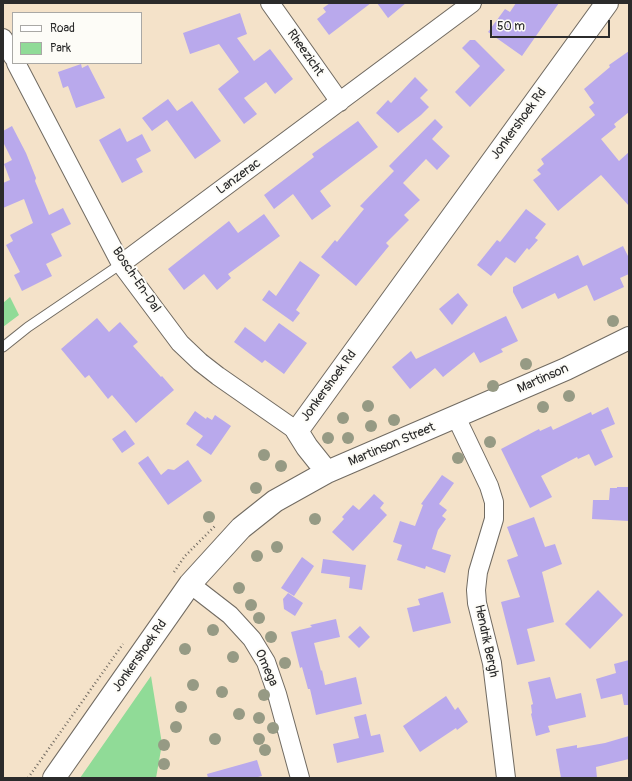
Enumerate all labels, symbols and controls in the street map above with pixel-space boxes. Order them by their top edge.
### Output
legend [12,12,142,64]
scale bar [492,12,612,38]
text: 50 m [497,19,525,34]
text: Road [50,21,75,36]
street label: Rheezicht [283,27,327,79]
text: Park [50,41,71,56]
street label: Jonkershoek Rd [488,85,550,163]
street label: Lanzerac [214,156,264,198]
street label: Bosch-En-Dal [108,244,164,316]
street label: Jonkershoek Rd [298,347,360,425]
street label: Martinson [515,361,571,397]
street label: Martinson Street [346,420,438,470]
street label: Hendrik Bergh [471,603,501,679]
street label: Jonkershoek Rd [109,617,171,695]
street label: Omega [251,647,281,689]

